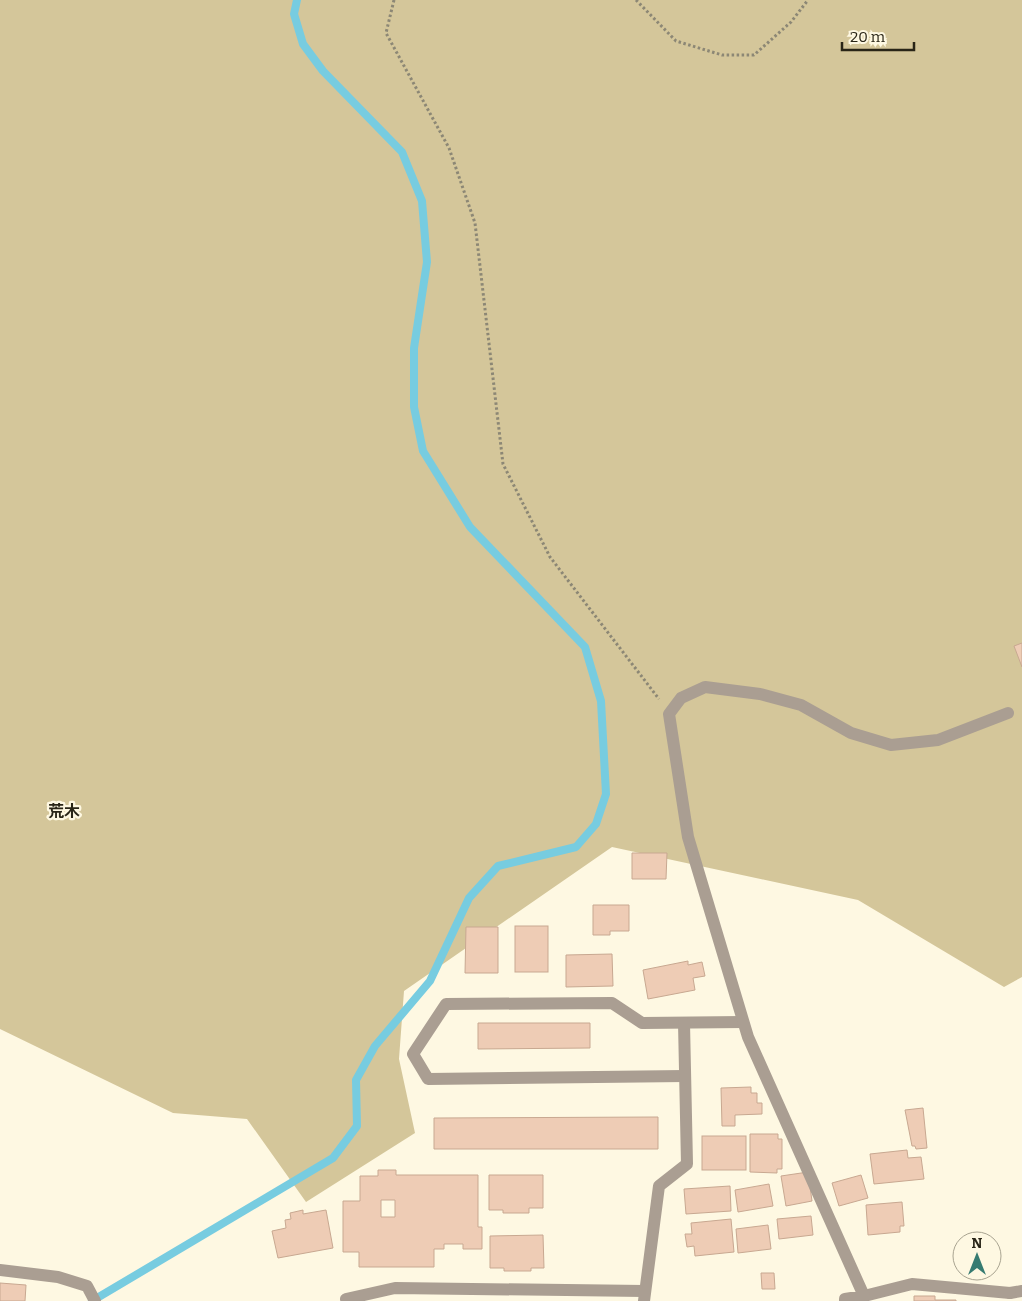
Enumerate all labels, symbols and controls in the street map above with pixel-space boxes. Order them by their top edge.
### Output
scale bar [842,20,914,52]
text: 20 m [850,28,886,46]
district label: 荒木 [48,802,80,821]
north arrow [952,1231,1002,1281]
text: N [972,1235,983,1252]

